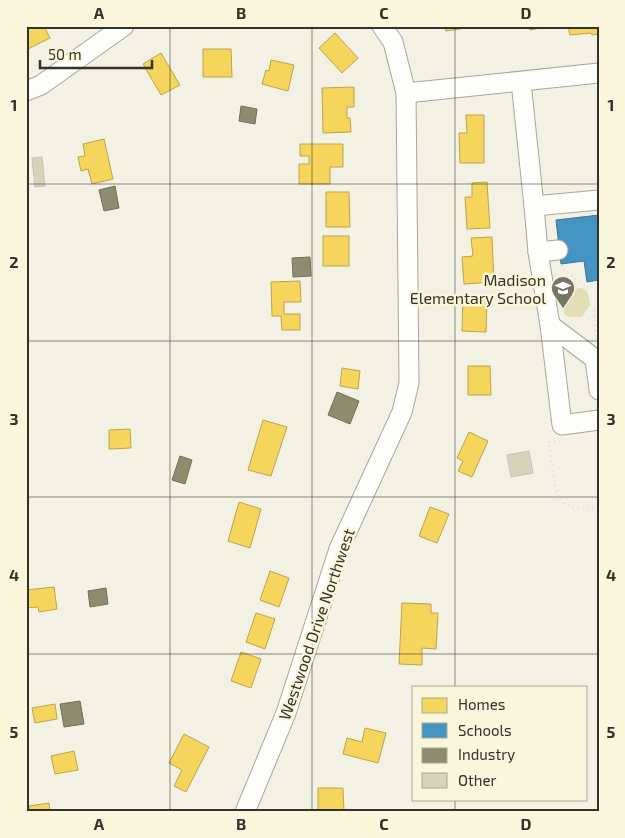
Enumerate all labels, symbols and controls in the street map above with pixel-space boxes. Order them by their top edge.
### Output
text: A [94,3,105,22]
text: B [236,3,246,22]
text: C [379,3,389,22]
text: D [521,3,532,22]
scale bar [40,38,152,70]
text: 50 m [48,45,82,63]
text: 1 [11,95,17,114]
text: 1 [608,95,614,114]
text: 2 [9,252,19,271]
text: 2 [606,252,616,271]
place label: Madison Elementary School [410,270,546,307]
school or university icon: Madison Elementary School [550,275,576,309]
text: 3 [9,409,19,428]
text: 3 [606,409,616,428]
street label: Westwood Drive Northwest [274,526,358,722]
text: 4 [9,565,19,584]
text: 4 [606,565,616,584]
legend [412,686,588,800]
text: Homes [458,695,505,713]
text: Schools [458,721,512,739]
text: 5 [10,722,19,741]
text: 5 [607,722,616,741]
text: Industry [458,745,515,763]
text: Other [458,771,497,789]
text: A [94,814,105,833]
text: B [236,814,246,833]
text: C [379,814,389,833]
text: D [521,814,532,833]

